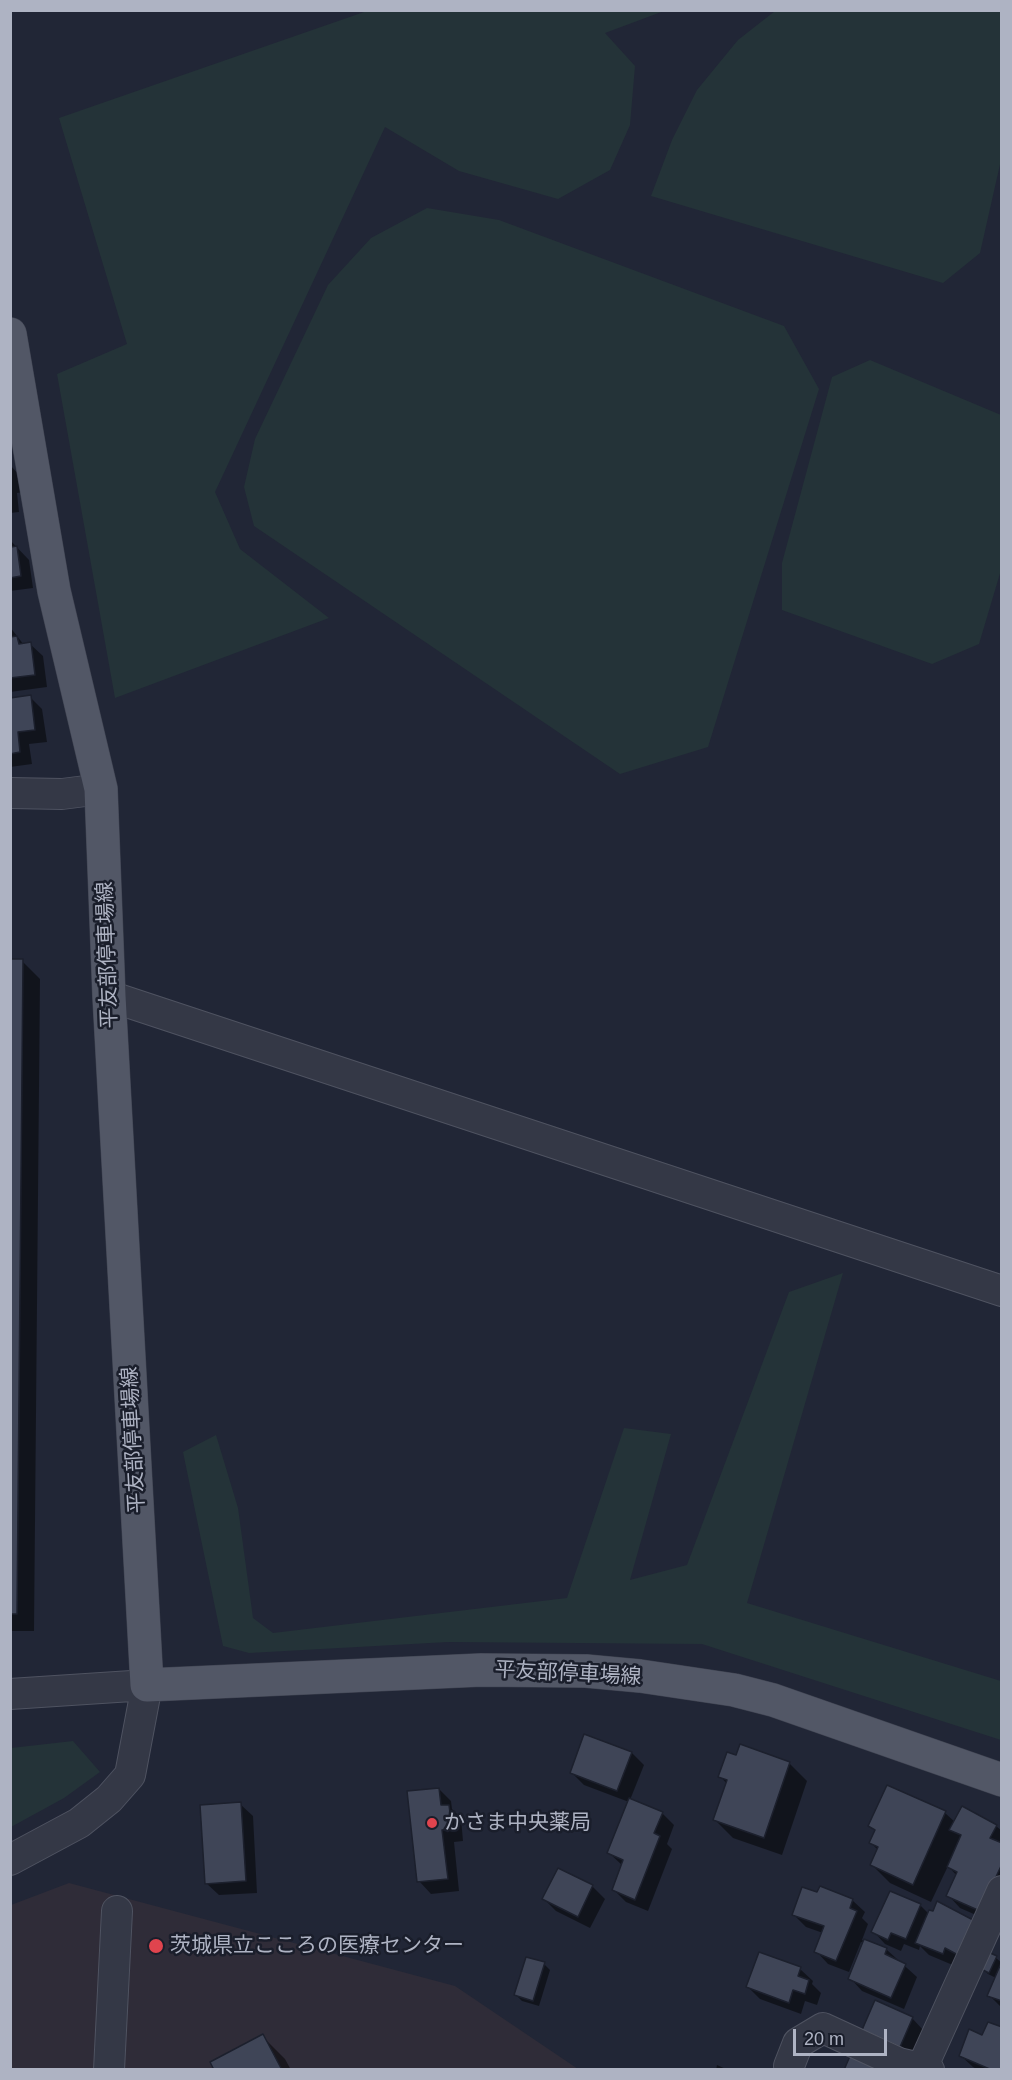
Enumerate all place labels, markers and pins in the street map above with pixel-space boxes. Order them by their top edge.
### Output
place label: かさま中央薬局 [444,1810,591,1836]
marker: かさま中央薬局 [425,1816,439,1830]
place label: 茨城県立こころの医療センター [170,1933,464,1959]
marker: 茨城県立こころの医療センター [147,1937,165,1955]

